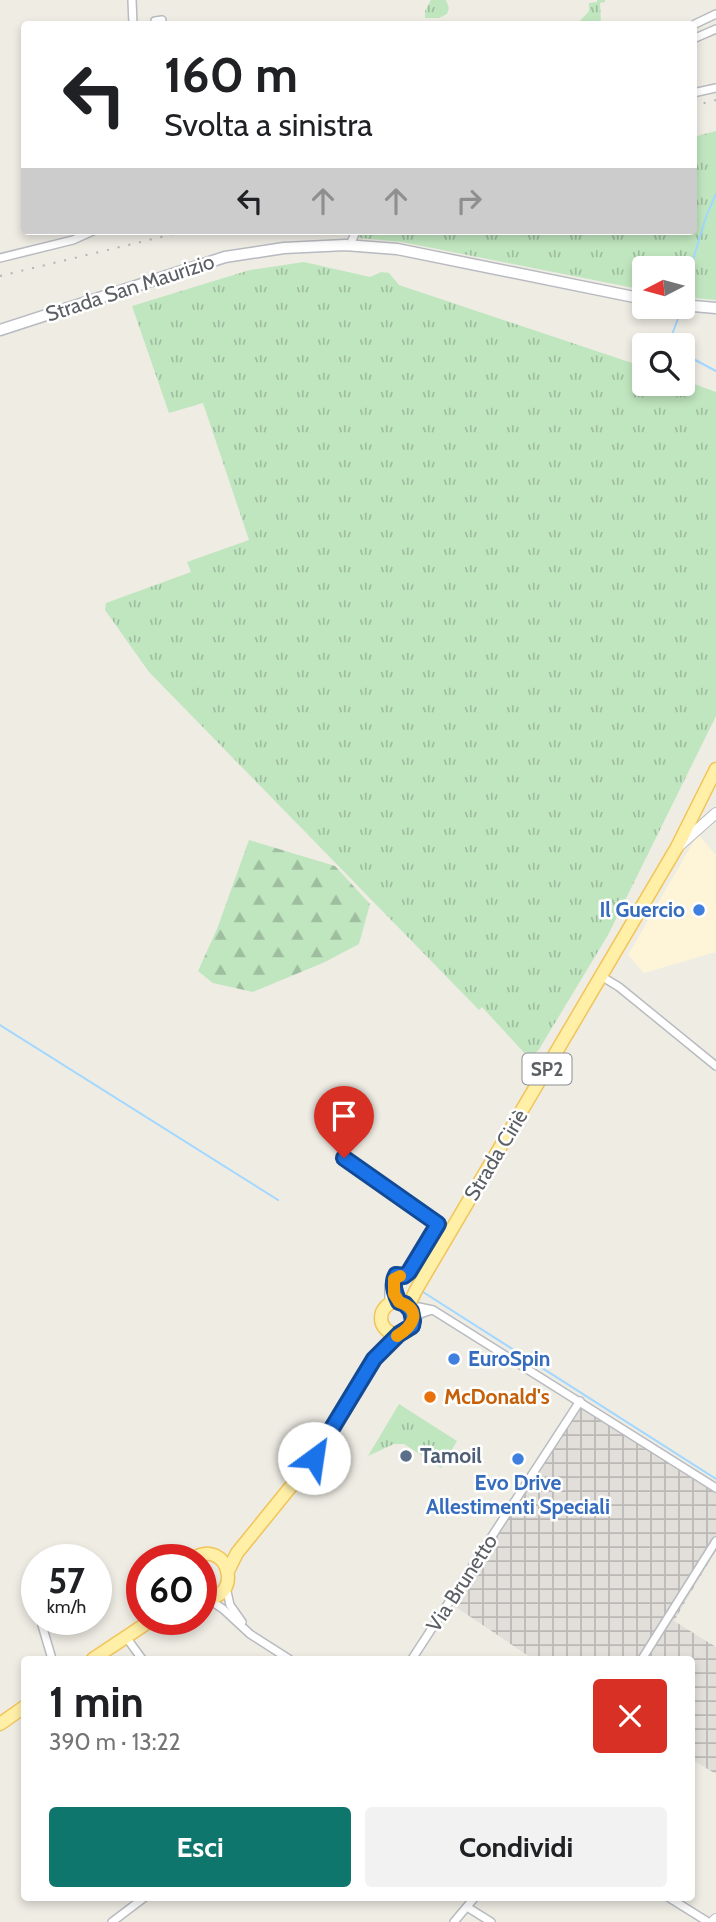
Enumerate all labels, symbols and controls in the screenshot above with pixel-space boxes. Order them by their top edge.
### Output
text: 160 m [164,45,298,104]
icon: left [49,49,140,140]
text: Svolta a sinistra [164,105,373,144]
icon: left [231,182,269,220]
icon: ahead [304,182,342,220]
icon: ahead [377,182,415,220]
icon: right [450,182,488,220]
street label: Strada San Maurizio [42,248,217,327]
north arrow [632,256,695,318]
map controls [632,256,695,396]
button: search [632,333,695,396]
place label: Il Guercio [600,897,685,922]
marker: Il Guercio [691,902,707,918]
road number: SP2 [522,1054,572,1084]
pin [314,1086,374,1158]
icon: arrive [325,1097,363,1135]
street label: Strada Ciriè [459,1104,533,1205]
place label: EuroSpin [468,1346,550,1371]
marker: EuroSpin [446,1351,462,1367]
place label: McDonald's [444,1384,550,1409]
marker: McDonald's [422,1389,438,1405]
position arrow [277,1421,351,1495]
place label: Tamoil [420,1443,482,1468]
marker: Tamoil [398,1448,414,1464]
marker: Evo Drive Allestimenti Speciali [510,1451,526,1467]
place label: Evo Drive Allestimenti Speciali [426,1470,610,1519]
street label: Via Brunetto [421,1529,502,1636]
speed limit sign: 60 [126,1544,217,1635]
text: 57 [48,1559,85,1602]
text: km/h [47,1596,86,1618]
text: 1 min [49,1676,144,1728]
button: close [593,1679,667,1753]
text: 390 m · 13:22 [49,1728,181,1756]
button: Esci [49,1807,351,1887]
button: Condividi [365,1807,667,1887]

